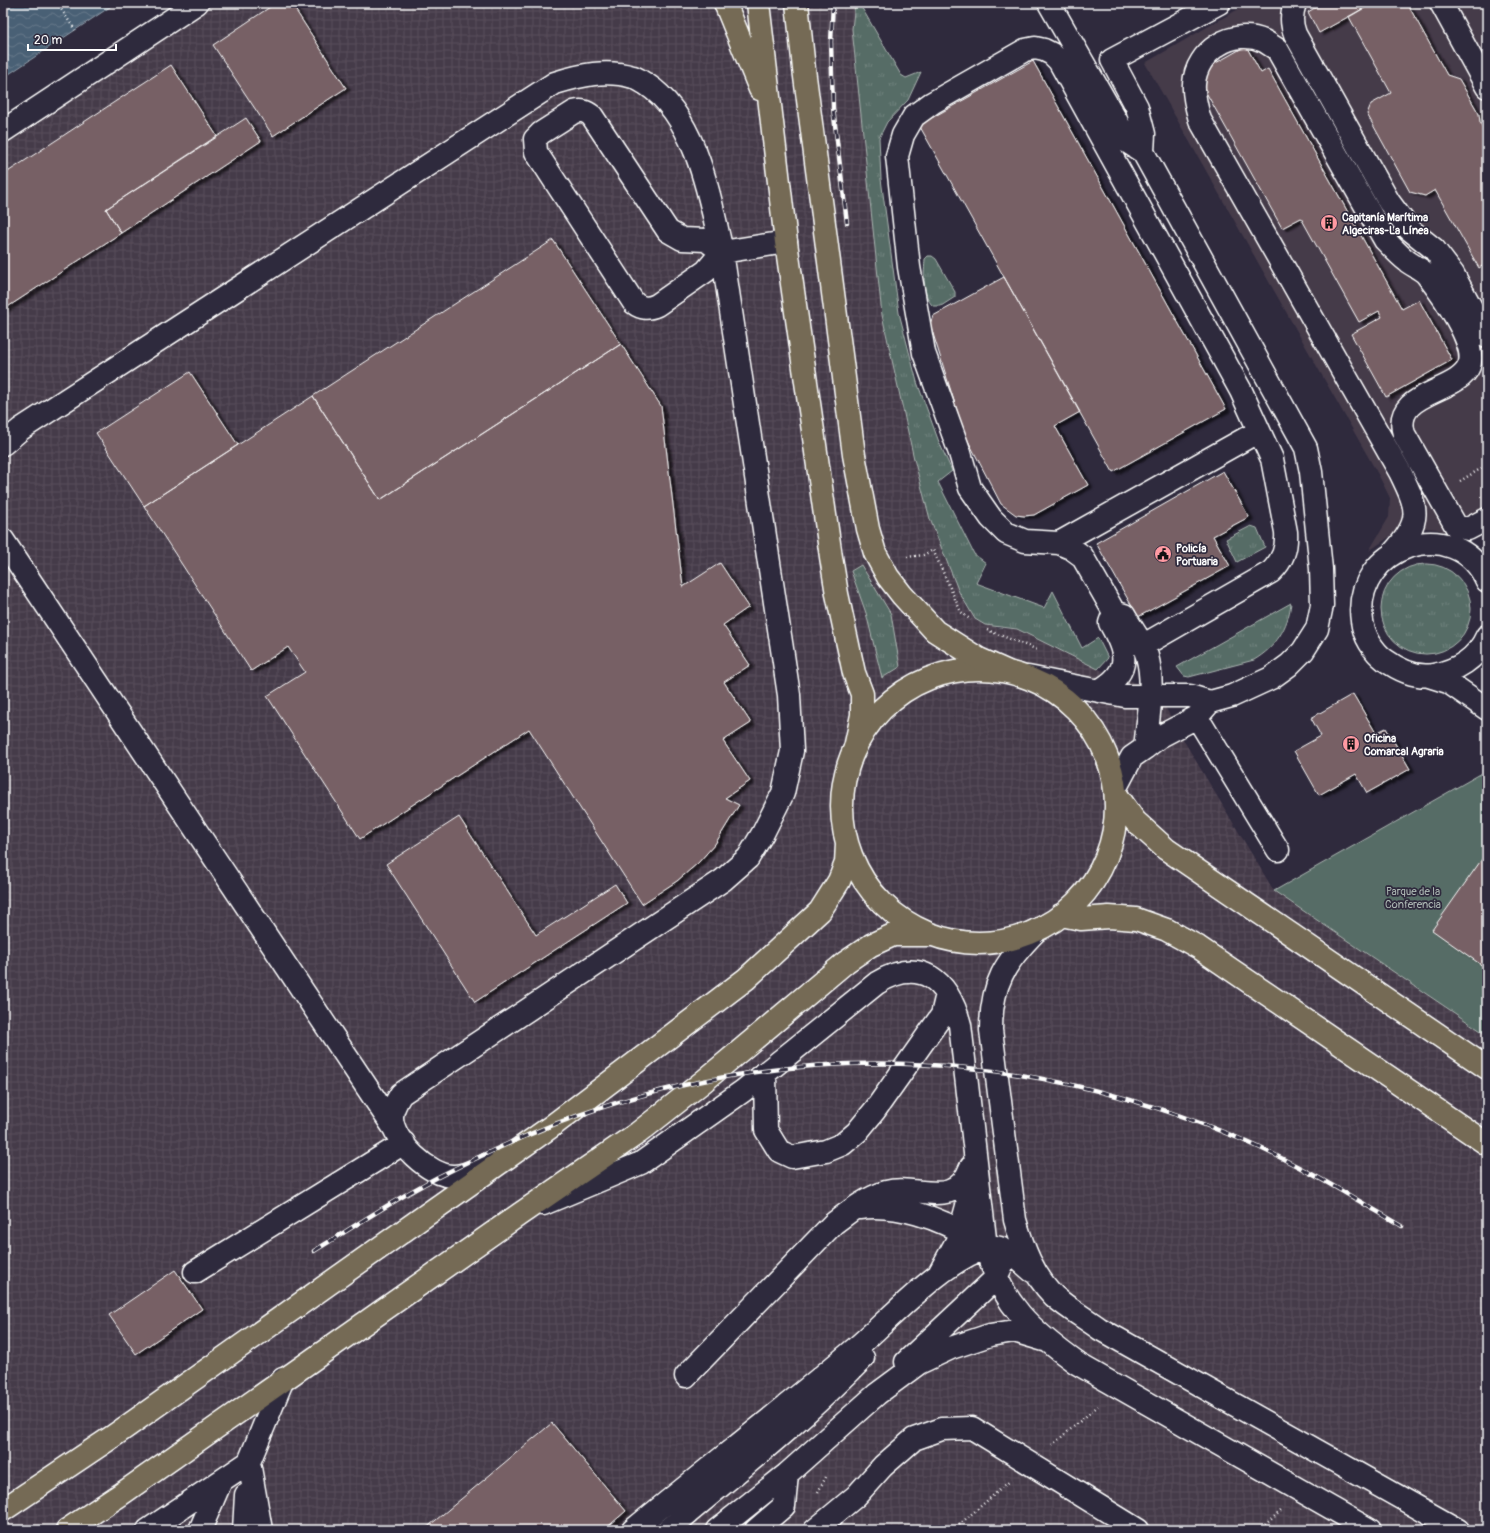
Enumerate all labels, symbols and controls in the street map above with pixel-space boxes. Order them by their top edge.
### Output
scale bar [28,26,116,52]
text: 20 m [34,33,63,48]
place label: Capitanía Marítima Algeciras-La Línea [1342,211,1429,237]
building icon: Capitanía Marítima Algeciras-La Línea [1319,213,1339,233]
place label: Policía Portuaria [1176,542,1218,568]
public building icon: Policía Portuaria [1153,544,1173,564]
place label: Oficina Comarcal Agraria [1364,732,1444,758]
building icon: Oficina Comarcal Agraria [1341,734,1361,754]
park label: Parque de la Conferencia [1385,885,1441,911]

